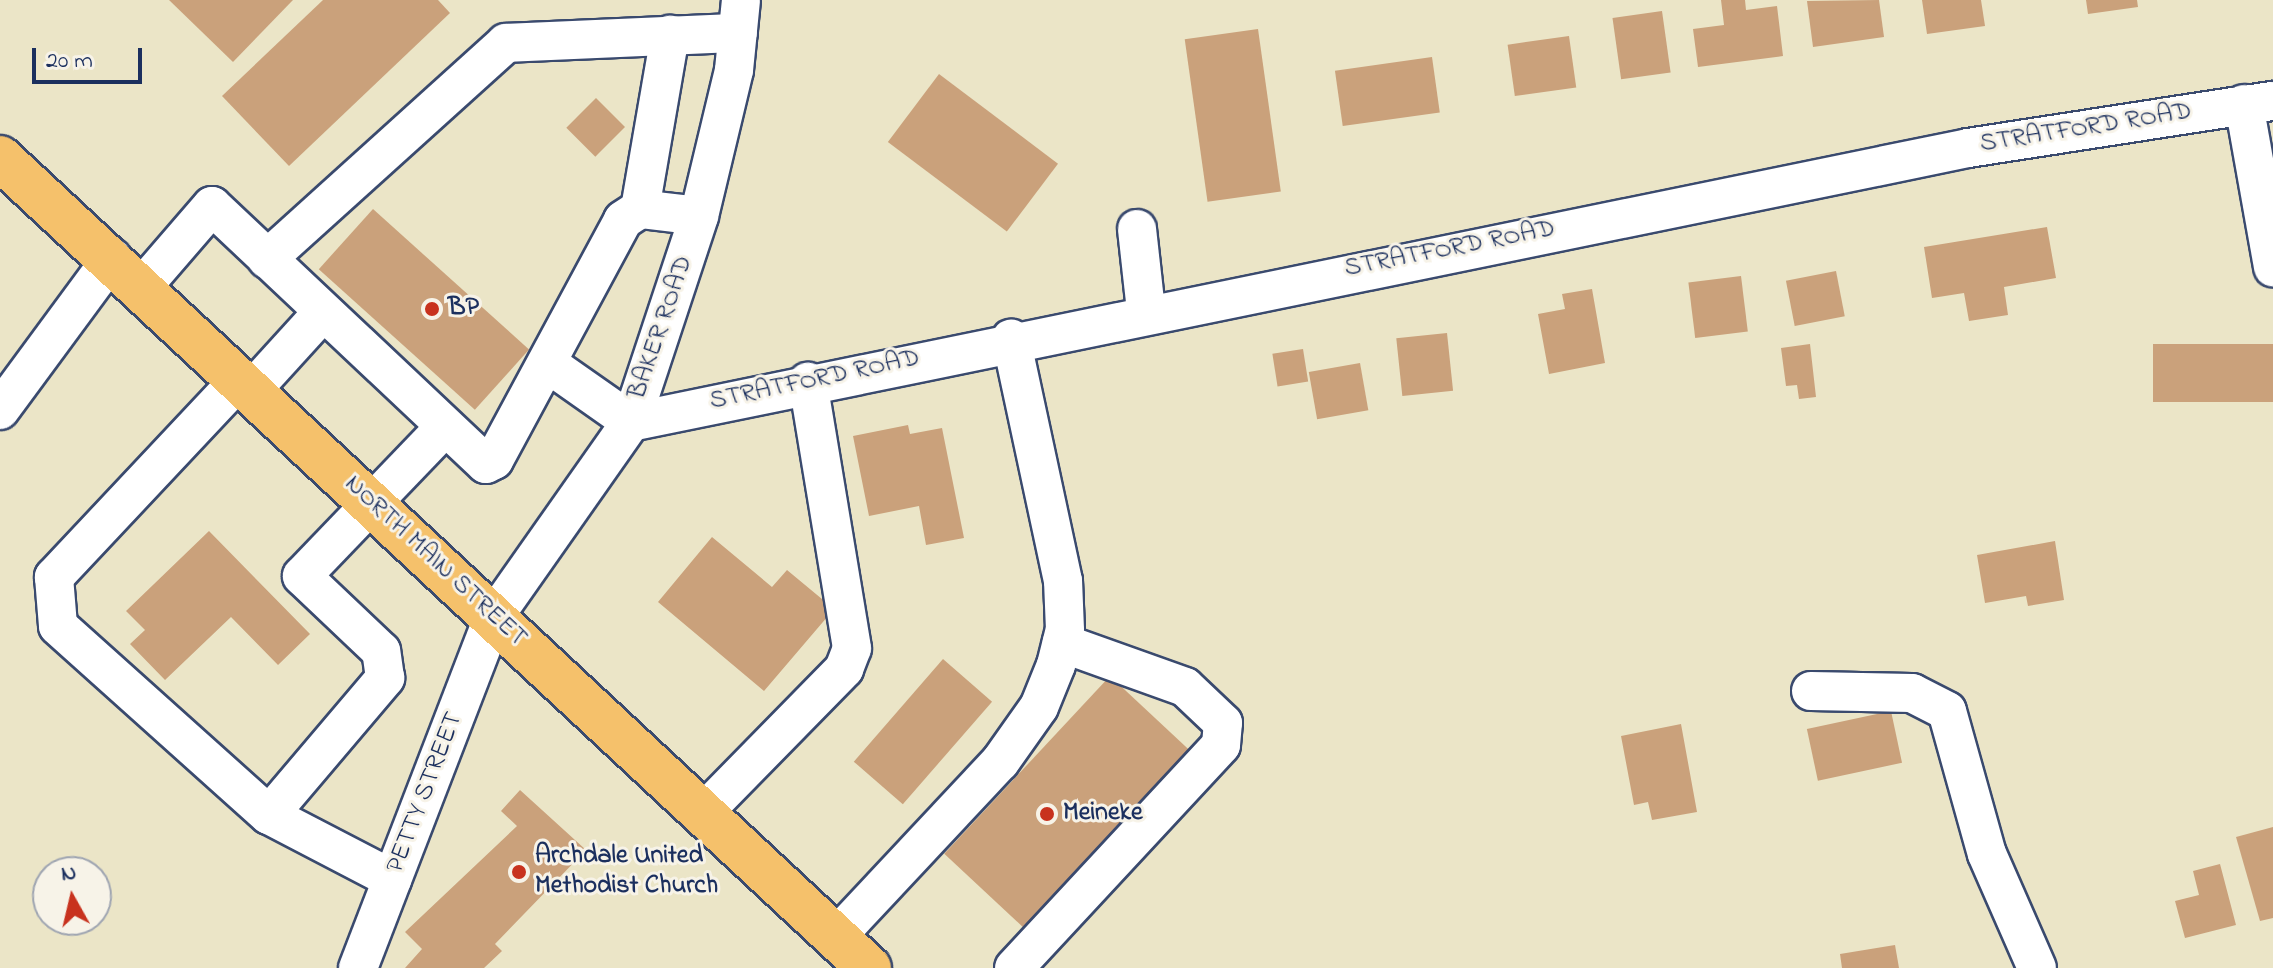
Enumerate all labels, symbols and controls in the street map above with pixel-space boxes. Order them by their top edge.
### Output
scale bar [36,32,146,82]
text: 20 m [46,44,93,79]
street label: STRATFORD ROAD [1978,97,2194,161]
street label: STRATFORD ROAD [1342,214,1558,286]
street label: BAKER ROAD [623,252,701,404]
place label: BP [448,293,479,325]
marker: BP [423,300,441,318]
street label: STRATFORD ROAD [707,343,923,419]
street label: NORTH MAIN STREET [337,469,533,655]
street label: PETTY STREET [381,708,471,878]
place label: Meineke [1063,798,1143,830]
marker: Meineke [1038,805,1056,823]
place label: Archdale United Methodist Church [535,841,718,902]
north arrow [32,856,112,936]
text: N [59,857,79,891]
marker: Archdale United Methodist Church [510,863,528,881]

